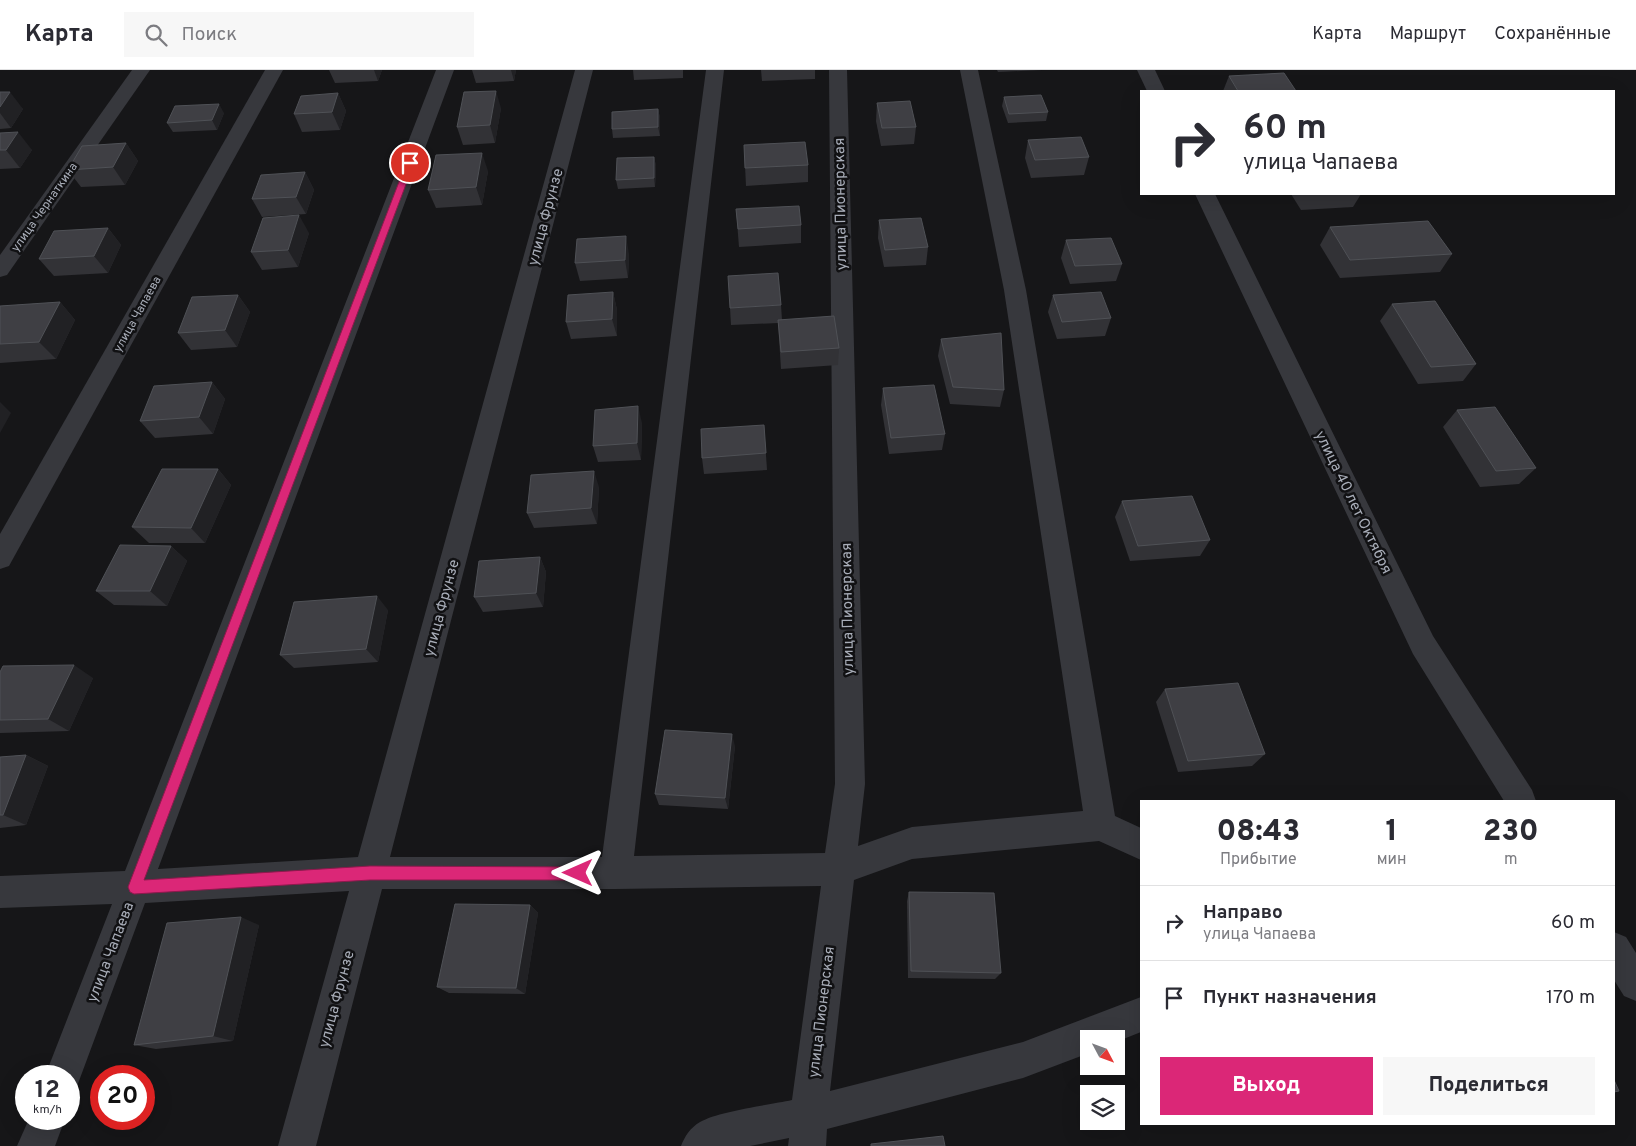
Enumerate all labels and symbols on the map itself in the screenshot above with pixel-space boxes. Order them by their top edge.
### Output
street label: улица Пионерская [831,138,852,270]
pin [389,142,431,184]
street label: улица Чернаткина [8,160,82,255]
street label: улица Фрунзе [524,167,569,268]
street label: улица Чапаева [110,274,165,355]
street label: улица 40 лет Октября [1310,428,1396,577]
street label: улица Пионерская [838,543,859,675]
street label: улица Фрунзе [420,558,465,659]
position arrow [551,846,603,898]
street label: улица Чапаева [84,900,139,1005]
street label: улица Пионерская [805,945,840,1079]
street label: улица Фрунзе [315,949,360,1050]
north arrow [1080,1030,1125,1075]
speed limit sign: 20 [90,1065,155,1130]

